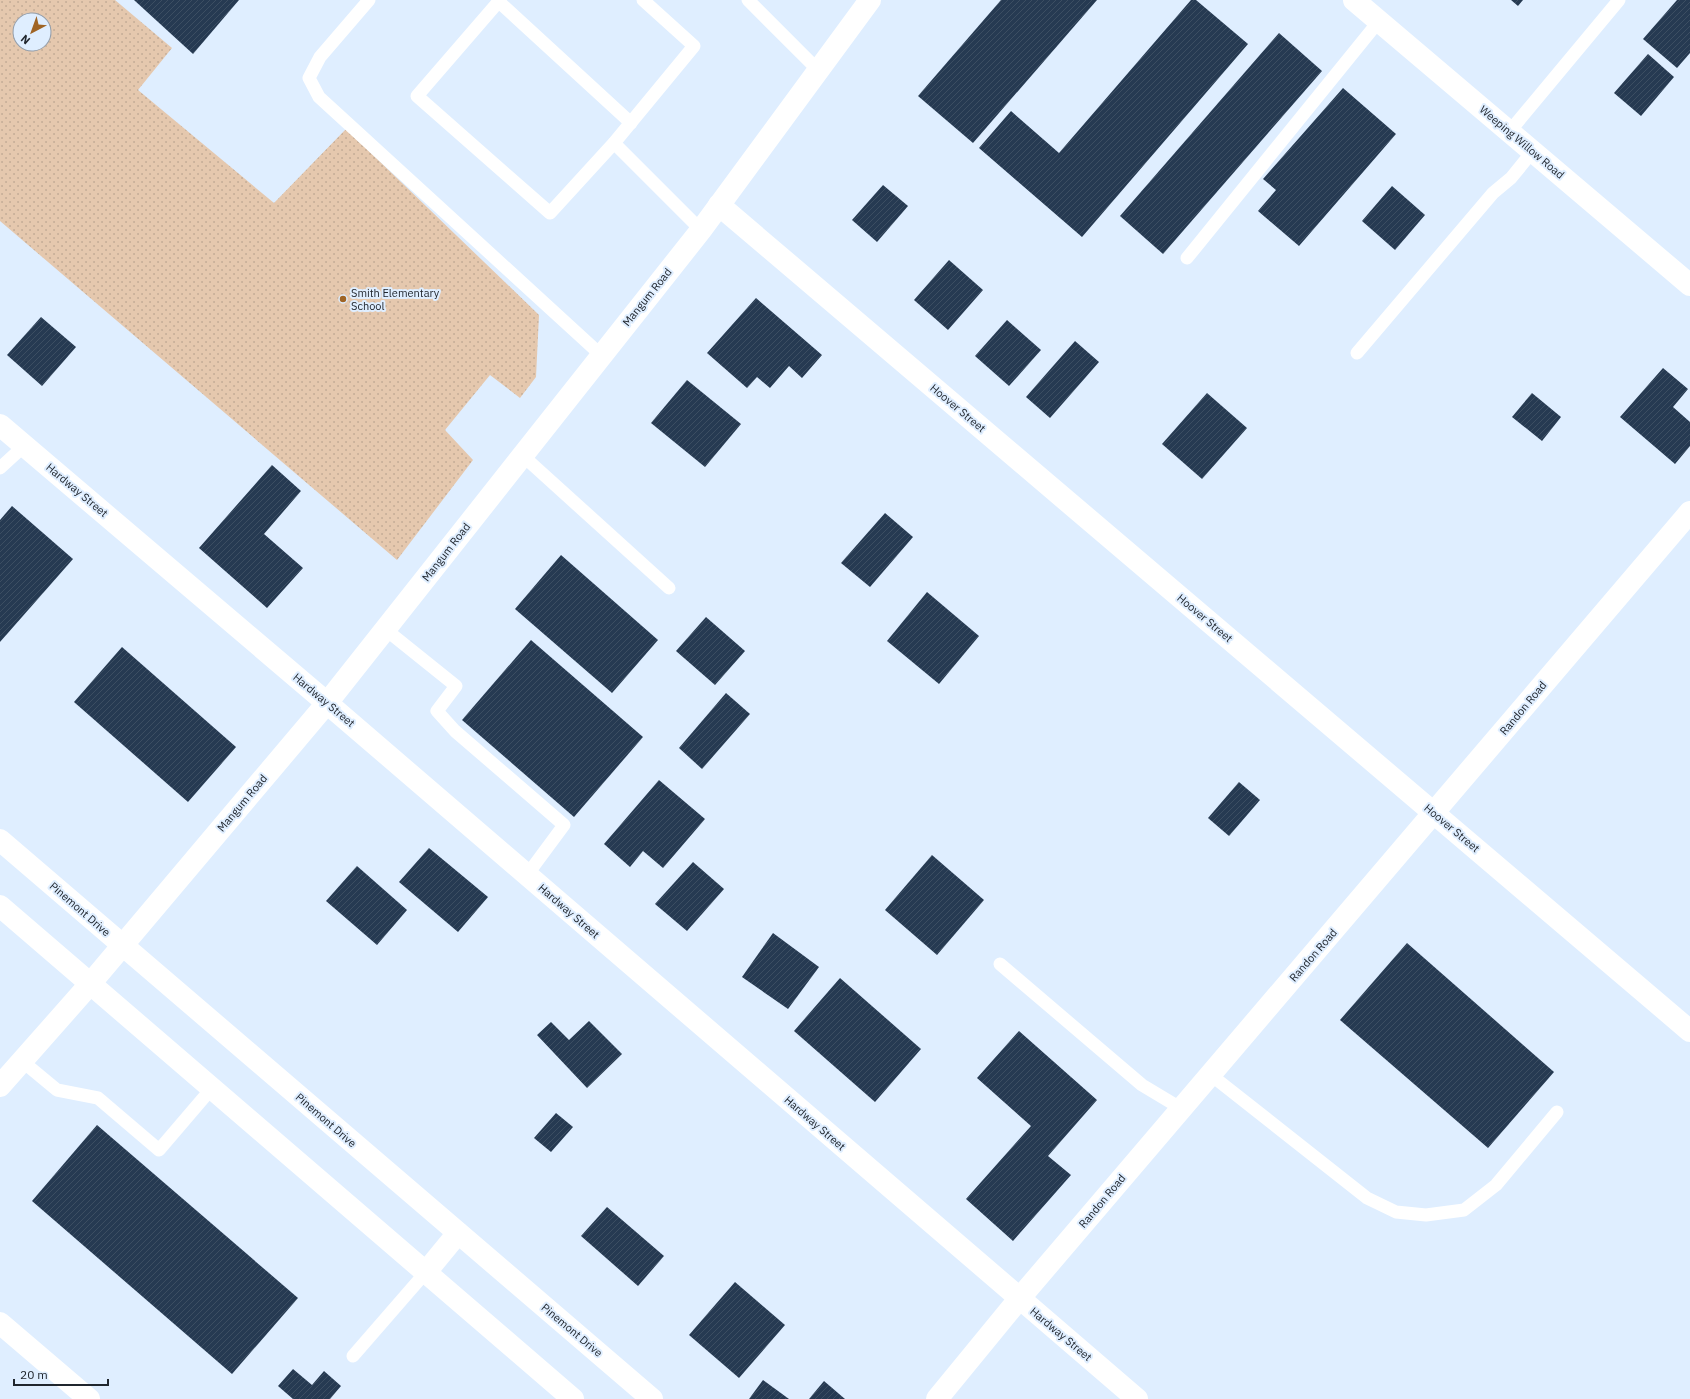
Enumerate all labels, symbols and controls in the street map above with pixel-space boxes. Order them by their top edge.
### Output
north arrow [12,12,52,52]
text: N [18,32,33,47]
street label: Weeping Willow Road [1477,102,1567,182]
street label: Mangum Road [619,265,675,329]
place label: Smith Elementary School [351,286,440,313]
marker: Smith Elementary School [338,294,348,304]
street label: Hoover Street [927,381,989,435]
street label: Hardway Street [43,460,111,520]
street label: Mangum Road [419,520,473,584]
street label: Hoover Street [1174,591,1236,645]
street label: Hardway Street [290,670,358,730]
street label: Randon Road [1497,678,1549,738]
street label: Mangum Road [214,771,270,835]
street label: Hoover Street [1421,801,1483,855]
street label: Pinemont Drive [47,879,113,939]
street label: Hardway Street [536,881,603,941]
street label: Randon Road [1286,926,1340,984]
street label: Pinemont Drive [293,1090,359,1150]
street label: Hardway Street [782,1093,849,1153]
street label: Randon Road [1076,1171,1128,1231]
street label: Pinemont Drive [539,1300,605,1360]
street label: Hardway Street [1027,1304,1095,1364]
scale bar [14,1361,108,1387]
text: 20 m [20,1367,48,1382]

